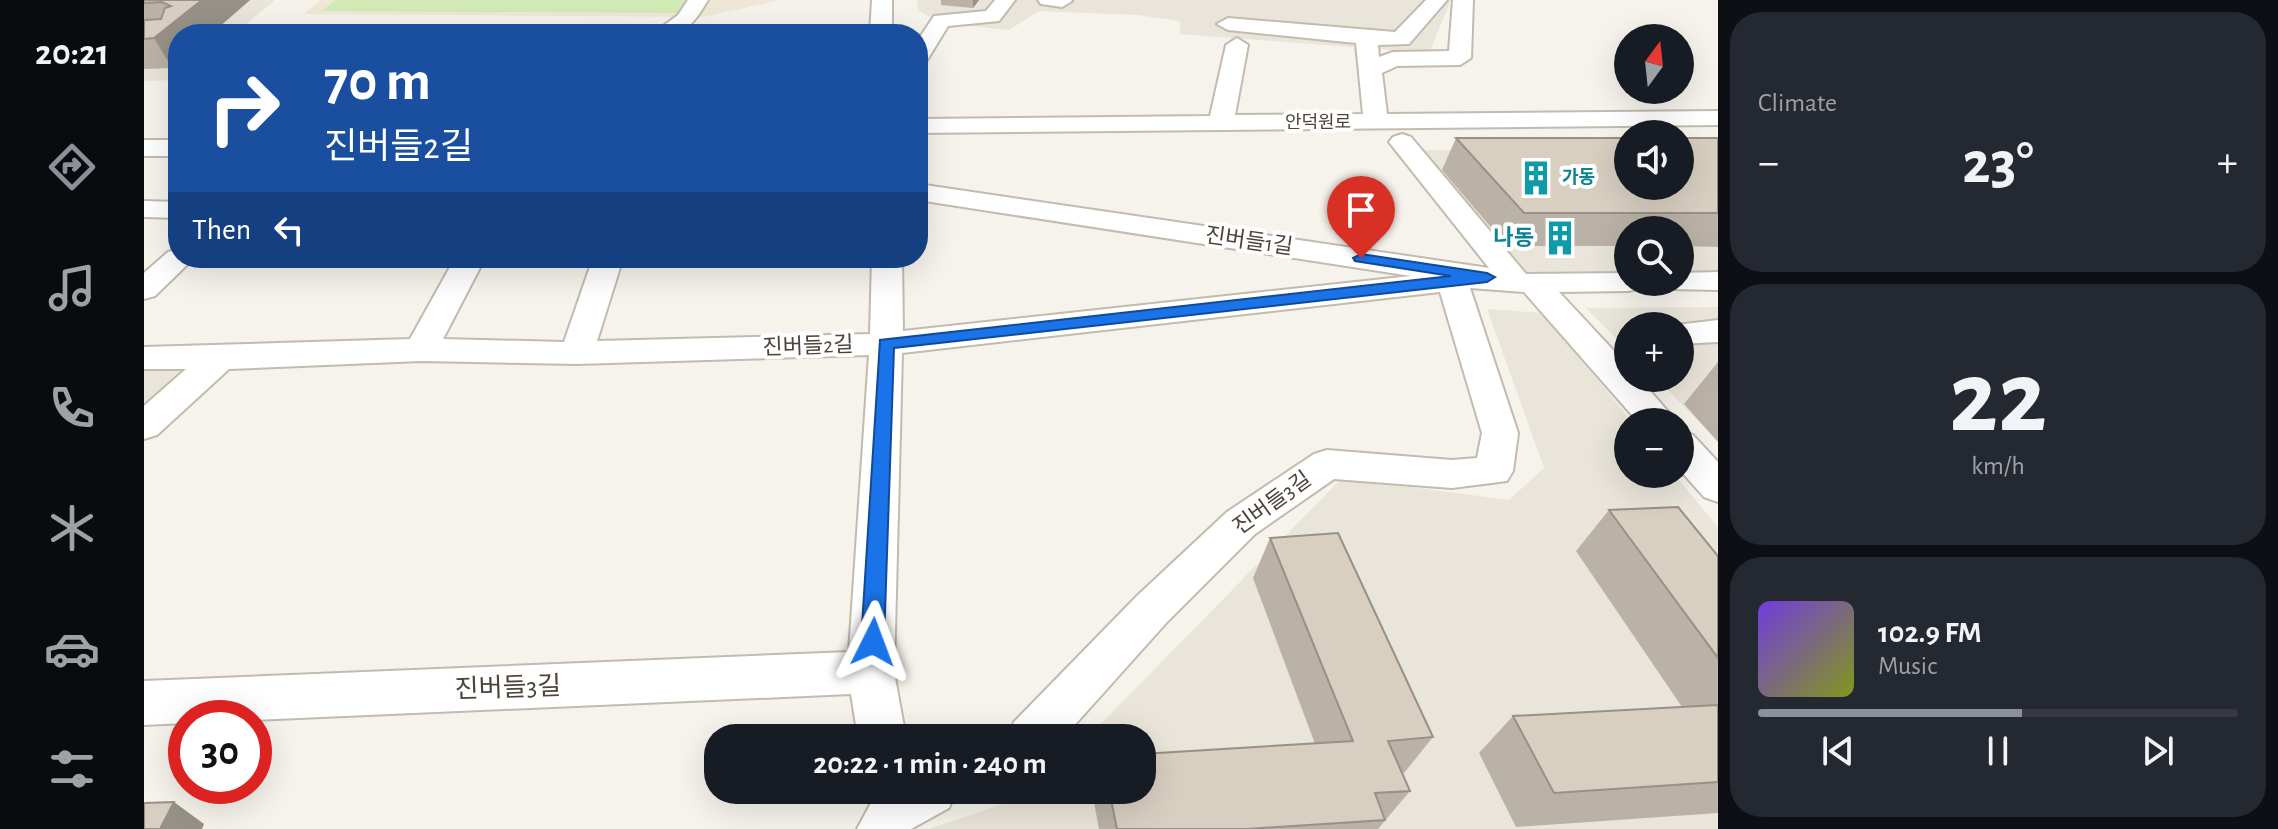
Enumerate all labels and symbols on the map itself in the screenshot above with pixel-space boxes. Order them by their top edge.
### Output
north arrow [1614,24,1694,104]
street label: 안덕원로 [1285,112,1351,132]
building icon: 가동 [1517,159,1555,197]
place label: 가동 [1562,168,1595,187]
pin [1327,176,1395,258]
building icon: 나동 [1541,219,1579,257]
street label: 진버들1길 [1204,223,1295,258]
place label: 나동 [1494,226,1534,249]
street label: 진버들2길 [762,332,854,359]
street label: 진버들3길 [1229,467,1315,538]
position arrow [831,600,915,684]
street label: 진버들3길 [454,672,562,703]
speed limit sign: 30 [168,700,272,804]

